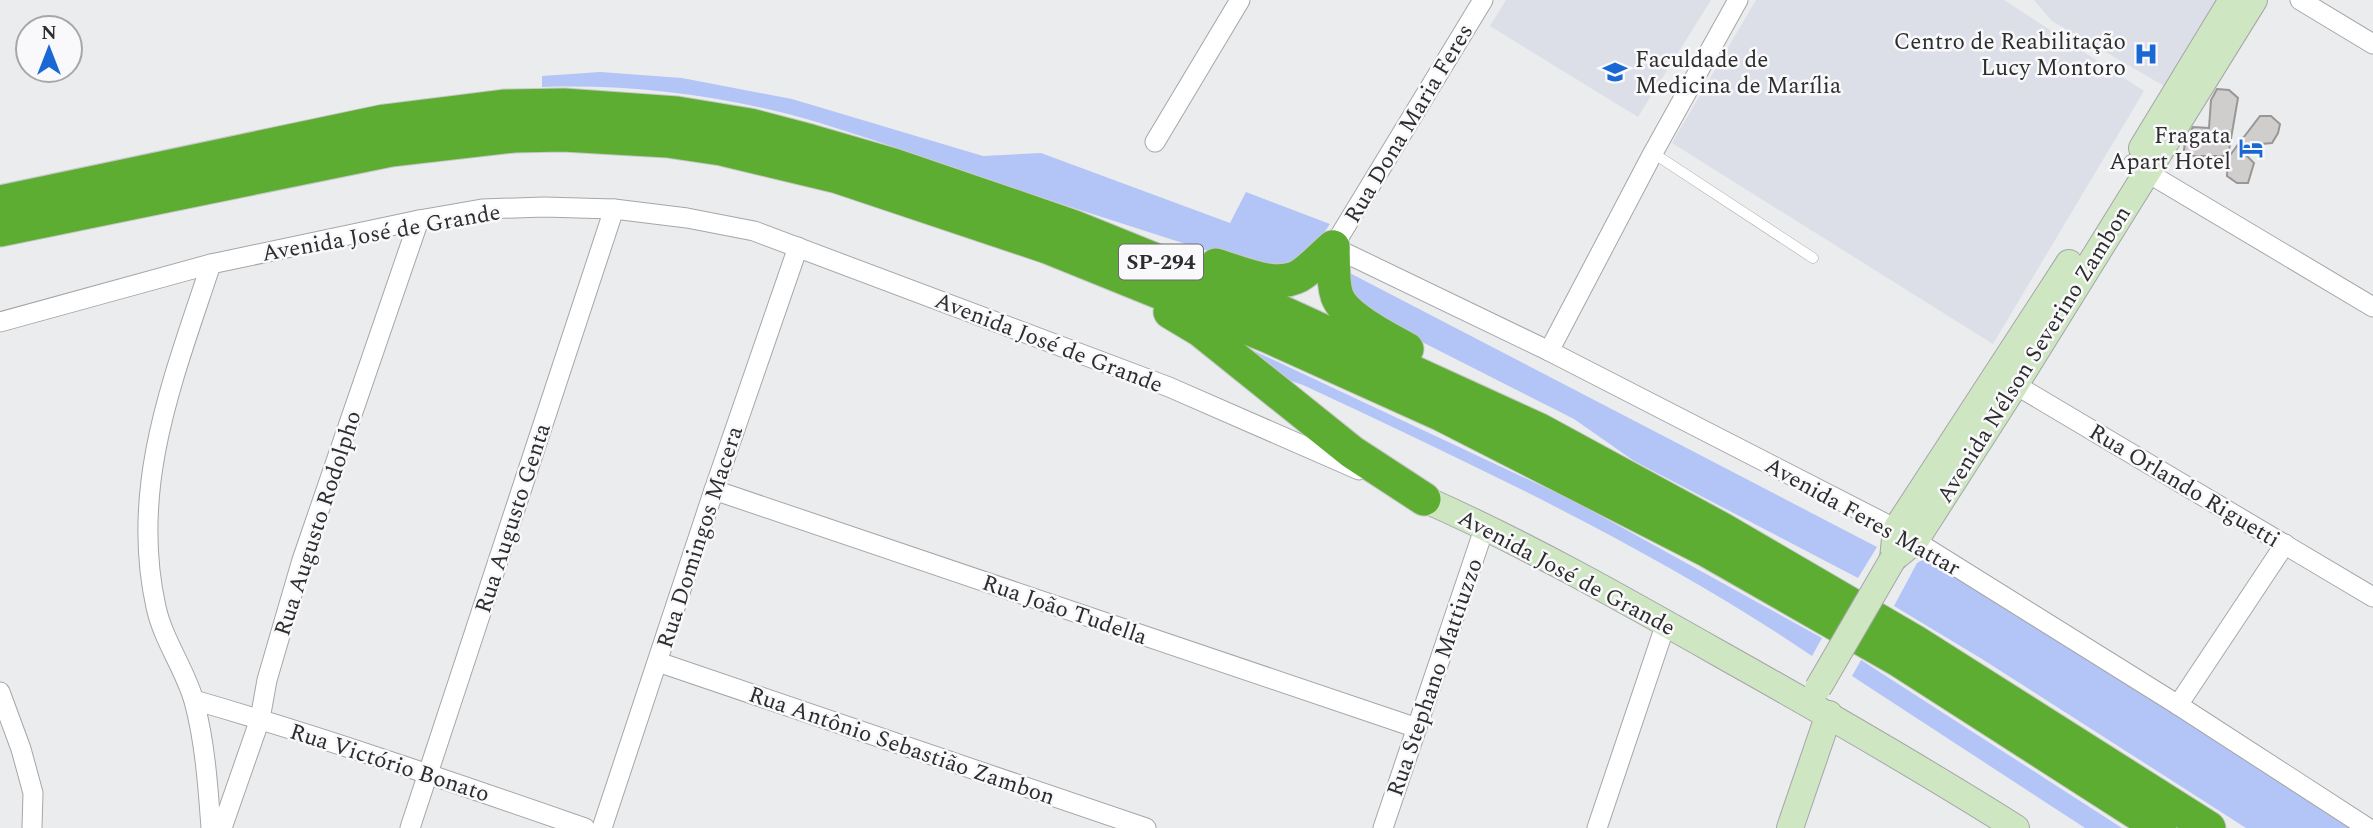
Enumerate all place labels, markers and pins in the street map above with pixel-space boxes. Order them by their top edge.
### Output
place label: Centro de Reabilitação Lucy Montoro [1894,25,2126,86]
hospital icon: Centro de Reabilitação Lucy Montoro [2132,40,2160,68]
place label: Faculdade de Medicina de Marília [1635,43,1841,104]
school or university icon: Faculdade de Medicina de Marília [1601,58,1629,86]
place label: Fragata Apart Hotel [2109,119,2231,180]
hotel icon: Fragata Apart Hotel [2237,134,2265,162]

